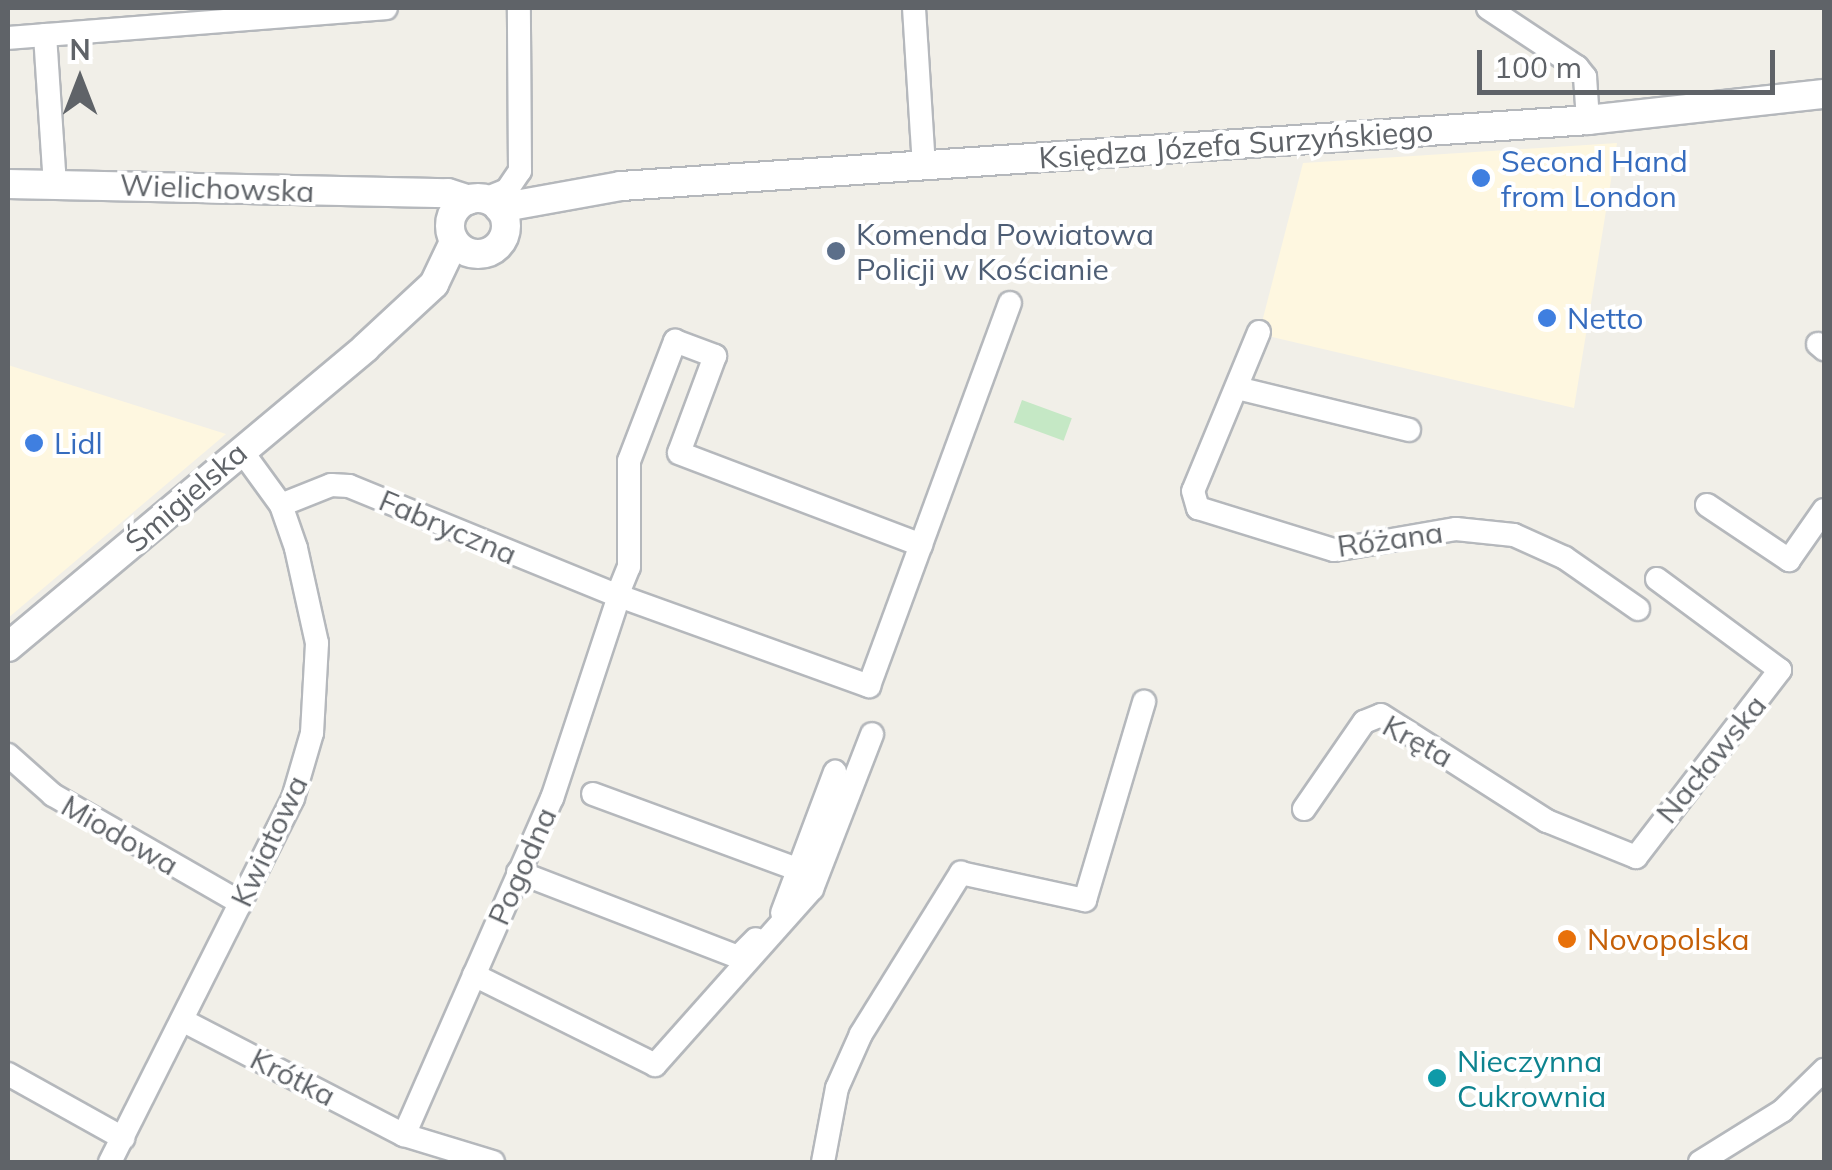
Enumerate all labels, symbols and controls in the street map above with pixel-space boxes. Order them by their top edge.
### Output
north arrow [30,30,130,130]
scale bar [1482,30,1780,92]
text: N [69,32,91,67]
text: 100 m [1494,48,1582,86]
street label: Księdza Józefa Surzyńskiego [1038,112,1434,176]
place label: Second Hand from London [1501,143,1688,214]
street label: Wielichowska [119,167,315,209]
marker: Second Hand from London [1470,167,1492,189]
place label: Komenda Powiatowa Policji w Kościanie [856,216,1154,286]
marker: Komenda Powiatowa Policji w Kościanie [825,240,847,262]
place label: Netto [1567,300,1643,336]
marker: Netto [1536,307,1558,329]
place label: Lidl [54,425,103,461]
marker: Lidl [23,432,45,454]
street label: Śmigielska [118,435,254,559]
street label: Fabryczna [374,482,522,572]
street label: Różana [1335,514,1445,564]
street label: Nacławska [1648,688,1774,830]
street label: Kręta [1377,707,1459,775]
street label: Kwiatowa [223,770,315,912]
street label: Miodowa [55,787,185,883]
street label: Pogodna [480,802,564,930]
place label: Novopolska [1587,921,1750,957]
marker: Novopolska [1556,928,1578,950]
street label: Krótka [245,1040,341,1114]
place label: Nieczynna Cukrownia [1457,1043,1606,1114]
marker: Nieczynna Cukrownia [1426,1067,1448,1089]

